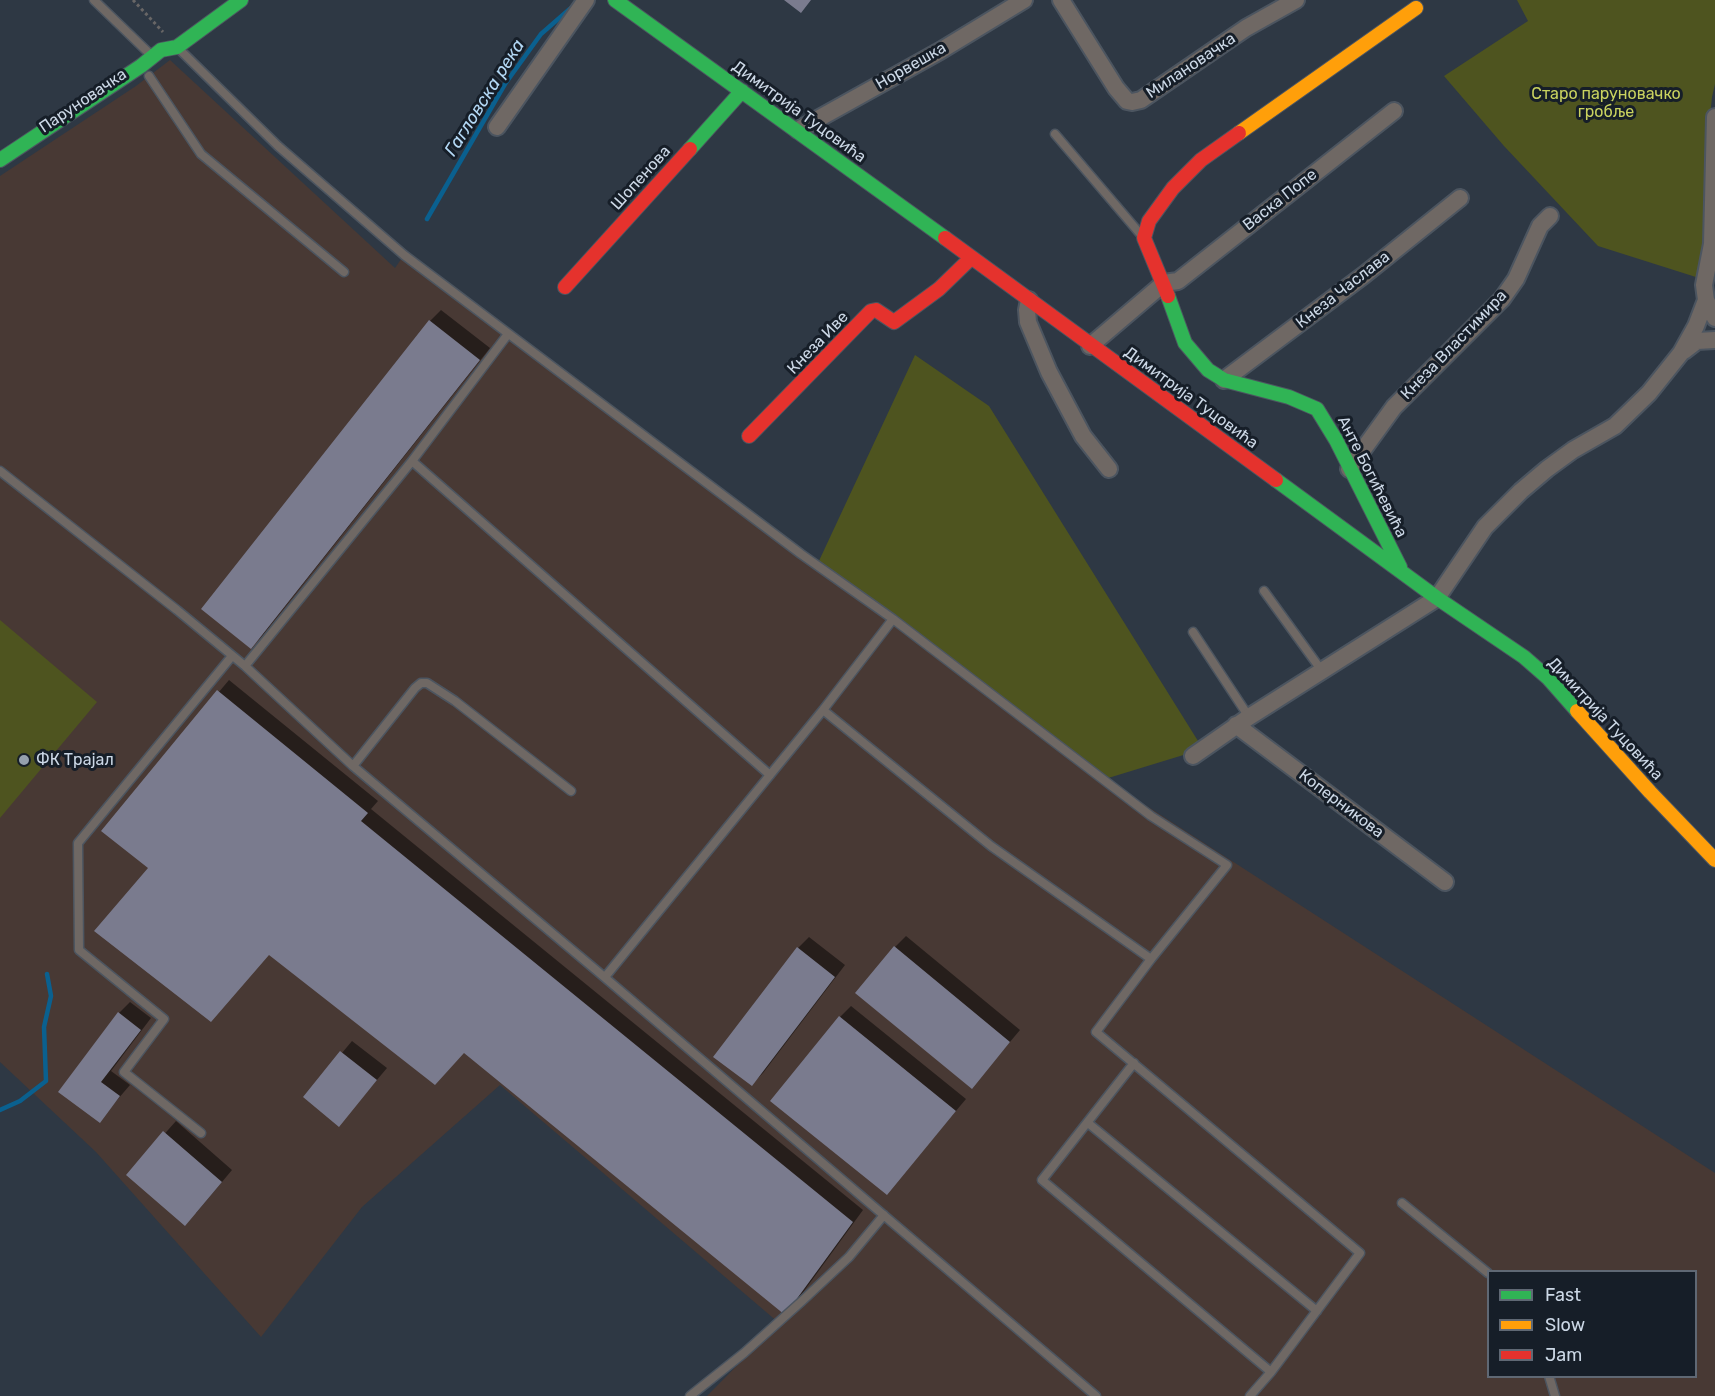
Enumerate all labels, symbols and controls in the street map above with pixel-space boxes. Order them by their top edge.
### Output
street label: Милановачка [1143,29,1239,103]
water label: Гагловска река [441,36,529,160]
street label: Норвешка [872,38,950,94]
street label: Димитрија Туцовића [728,57,870,167]
street label: Паруновачка [36,65,130,137]
park label: Старо паруновачко гробље [1531,84,1681,122]
street label: Шопенова [607,142,675,214]
street label: Васка Попе [1239,165,1321,235]
street label: Кнеза Часлава [1292,247,1394,333]
street label: Кнеза Властимира [1397,286,1511,404]
street label: Кнеза Иве [783,308,853,378]
street label: Димитрија Туцовића [1120,343,1262,453]
street label: Анте Богићевића [1333,413,1411,541]
street label: Димитрија Туцовића [1543,654,1667,784]
place label: ФК Трајал [36,750,114,770]
marker: ФК Трајал [17,753,31,767]
street label: Коперникова [1295,766,1387,842]
legend [1487,1270,1697,1378]
text: Fast [1545,1284,1581,1306]
text: Slow [1545,1314,1585,1336]
text: Jam [1545,1344,1582,1366]

